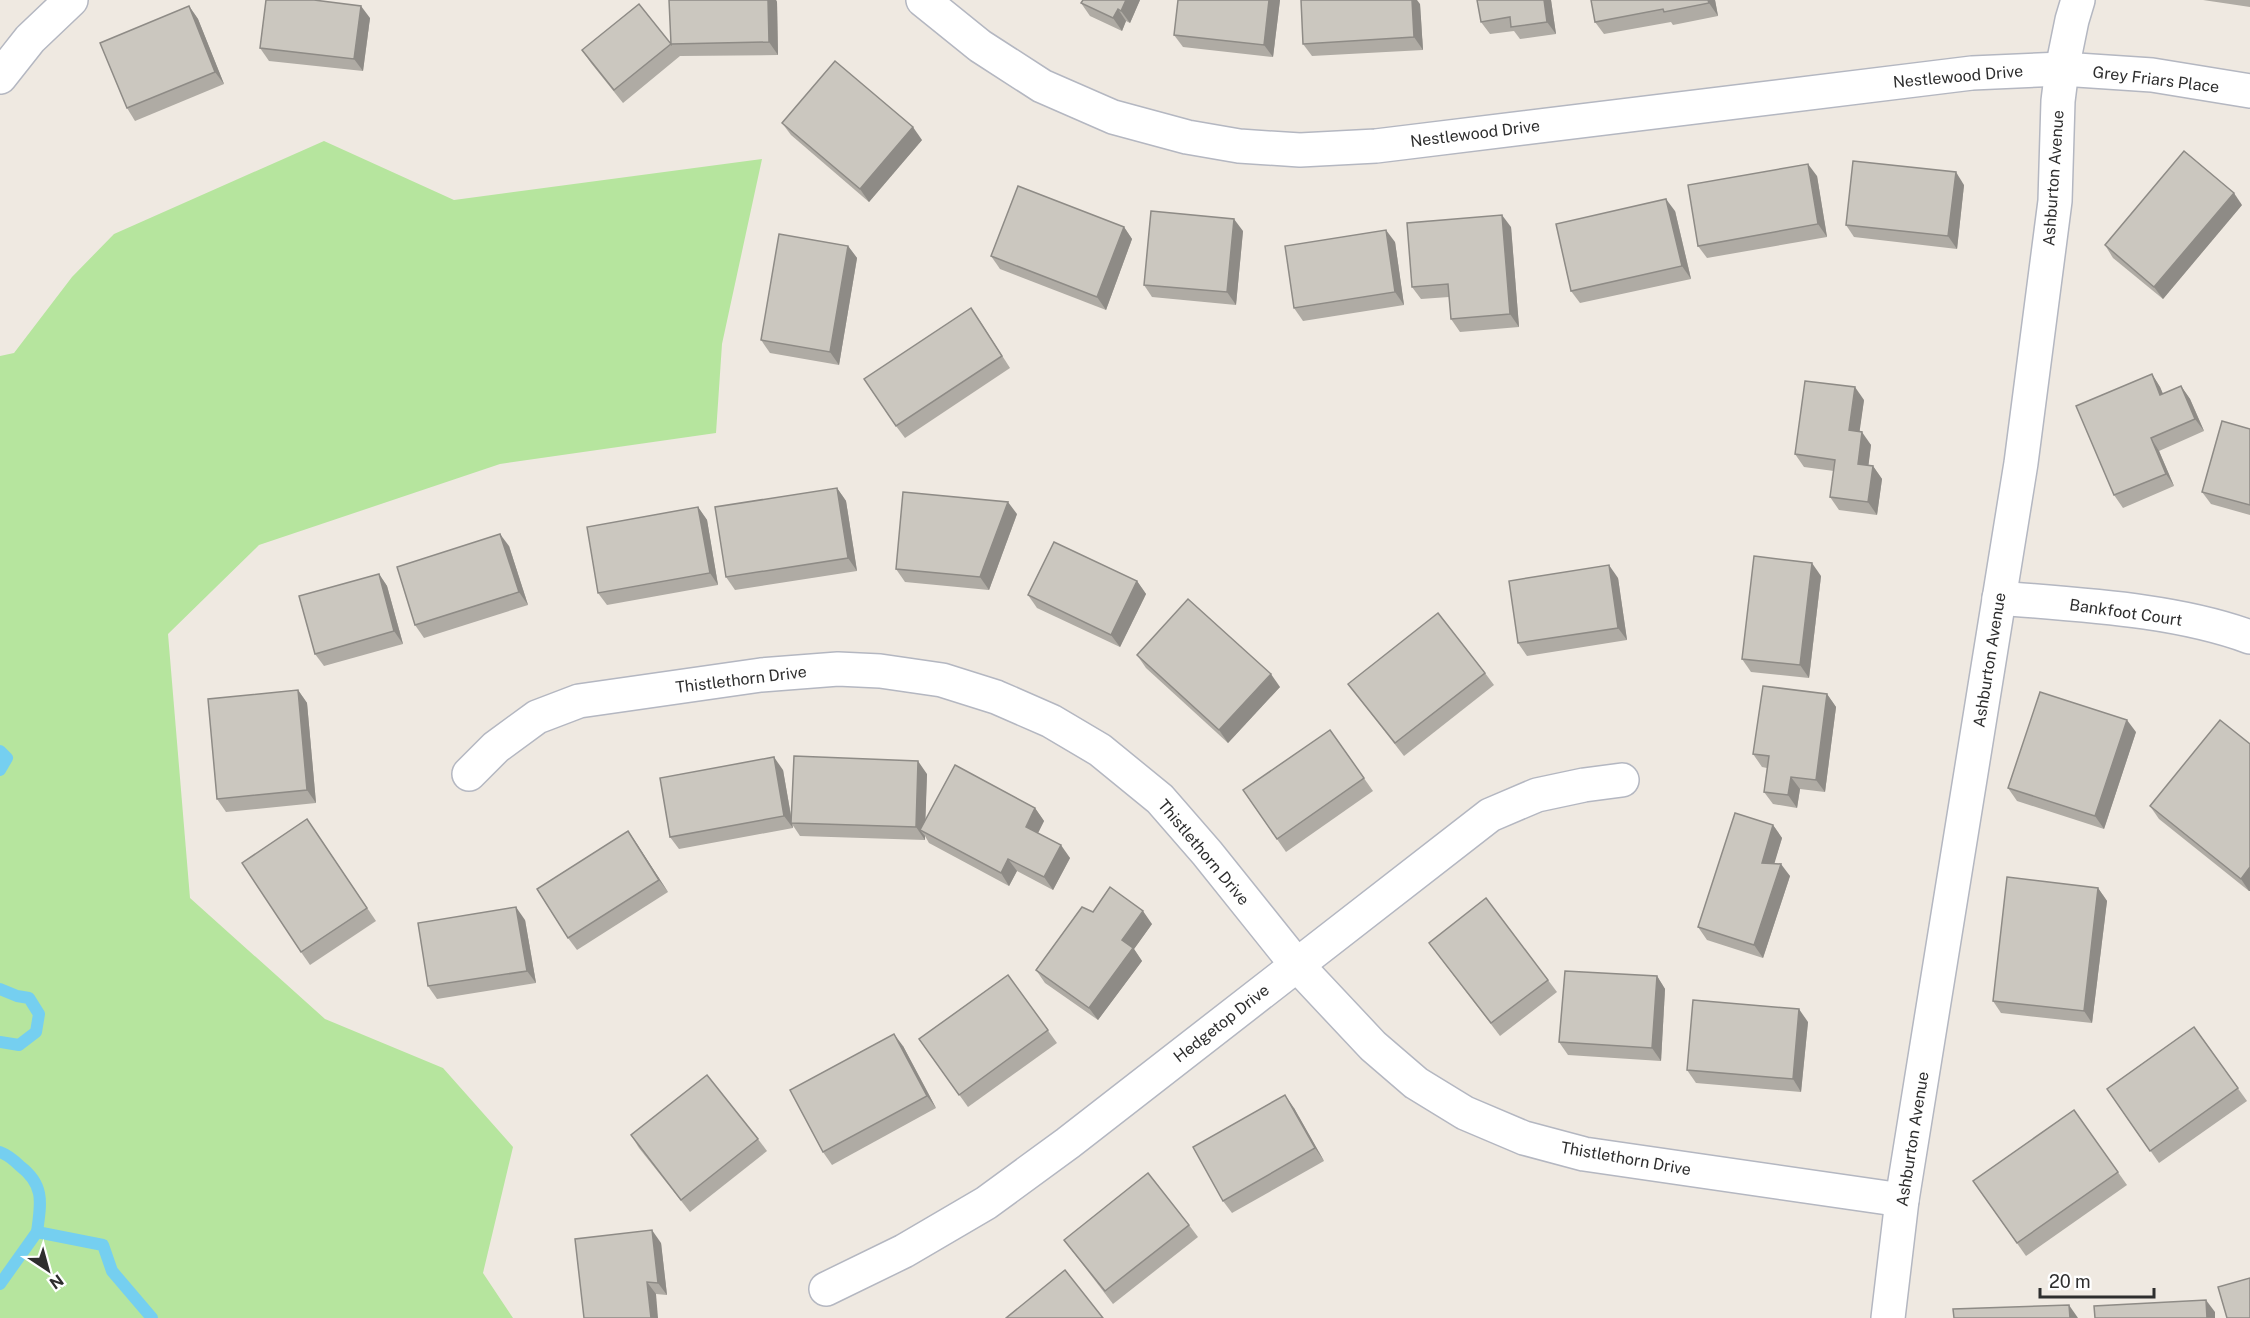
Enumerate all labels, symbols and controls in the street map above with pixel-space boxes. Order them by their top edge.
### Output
street label: Nestlewood Drive [1892,61,2024,92]
street label: Grey Friars Place [2092,62,2220,97]
street label: Ashburton Avenue [2039,109,2068,247]
street label: Nestlewood Drive [1409,116,1541,151]
street label: Ashburton Avenue [1969,591,2010,729]
street label: Bankfoot Court [2068,595,2184,630]
street label: Thistlethorn Drive [674,662,808,697]
street label: Thistlethorn Drive [1154,796,1253,909]
street label: Hedgetop Drive [1170,980,1273,1067]
street label: Ashburton Avenue [1892,1070,1933,1208]
street label: Thistlethorn Drive [1559,1138,1693,1179]
north arrow [18,1240,78,1300]
scale bar [2040,1261,2154,1299]
text: N [46,1270,67,1293]
text: 20 m [2049,1271,2091,1292]

